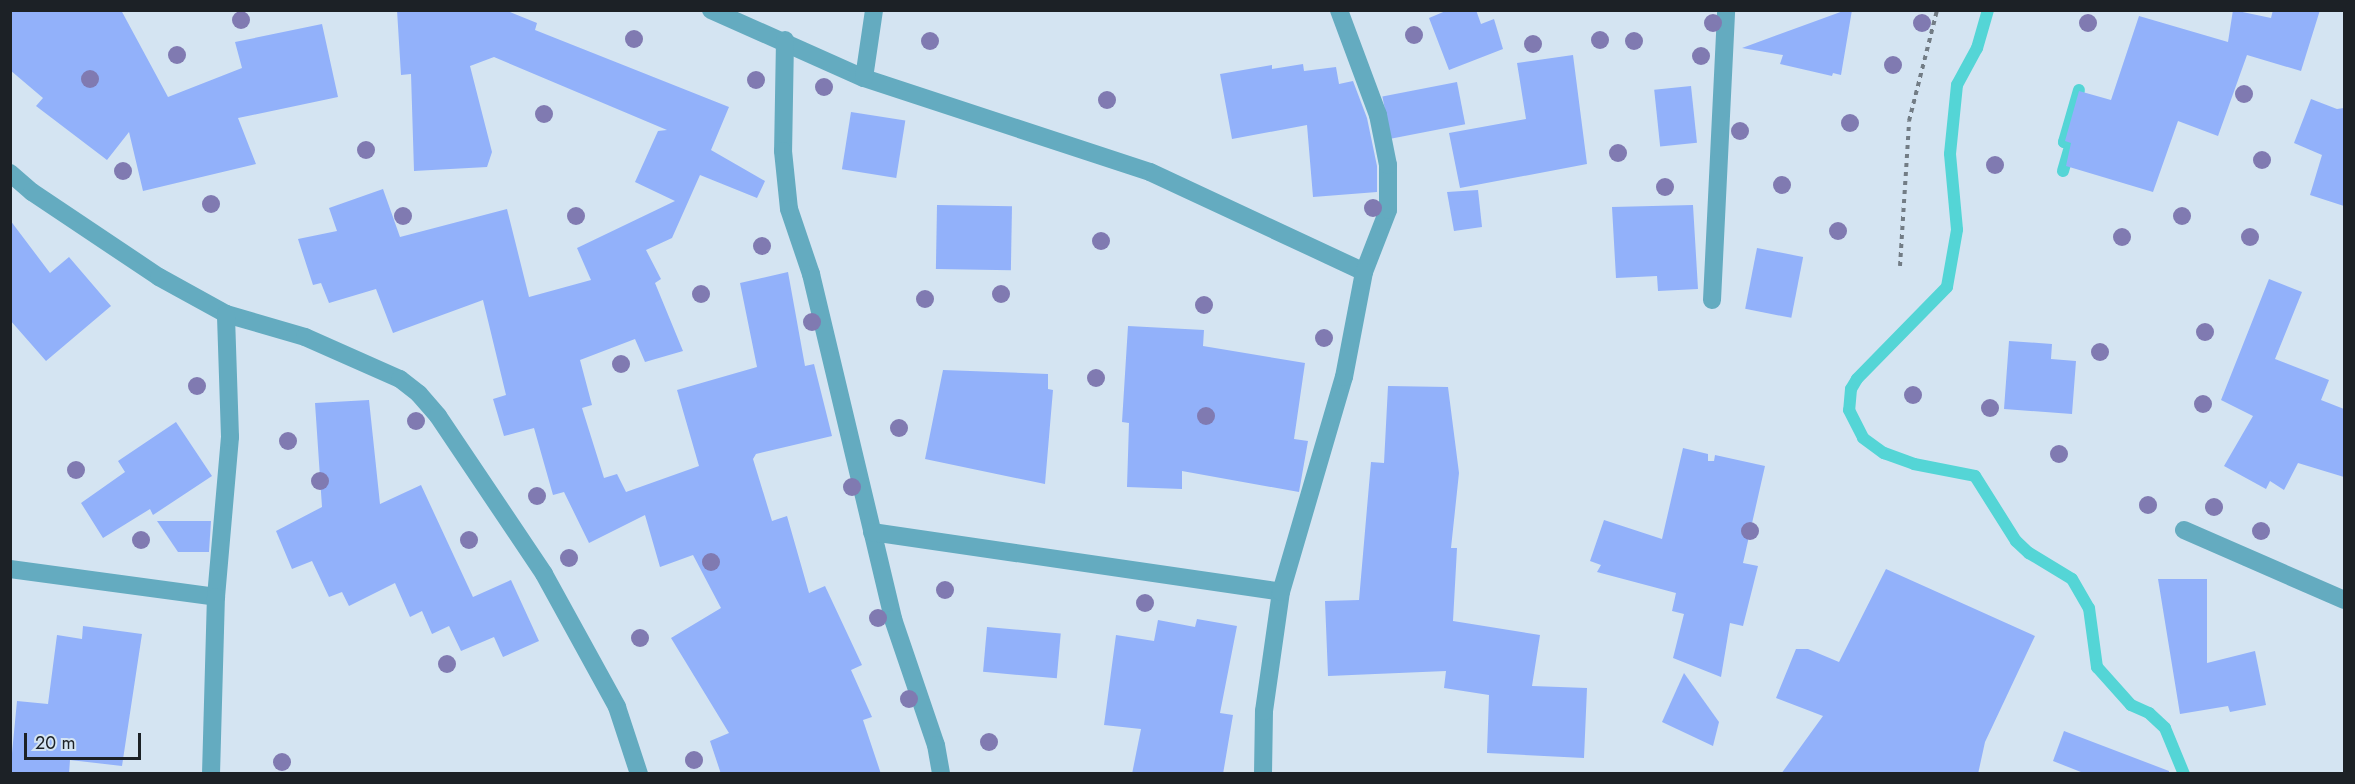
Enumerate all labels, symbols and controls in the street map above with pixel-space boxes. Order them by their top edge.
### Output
scale bar [27,721,144,759]
text: 20 m [35,730,75,756]

